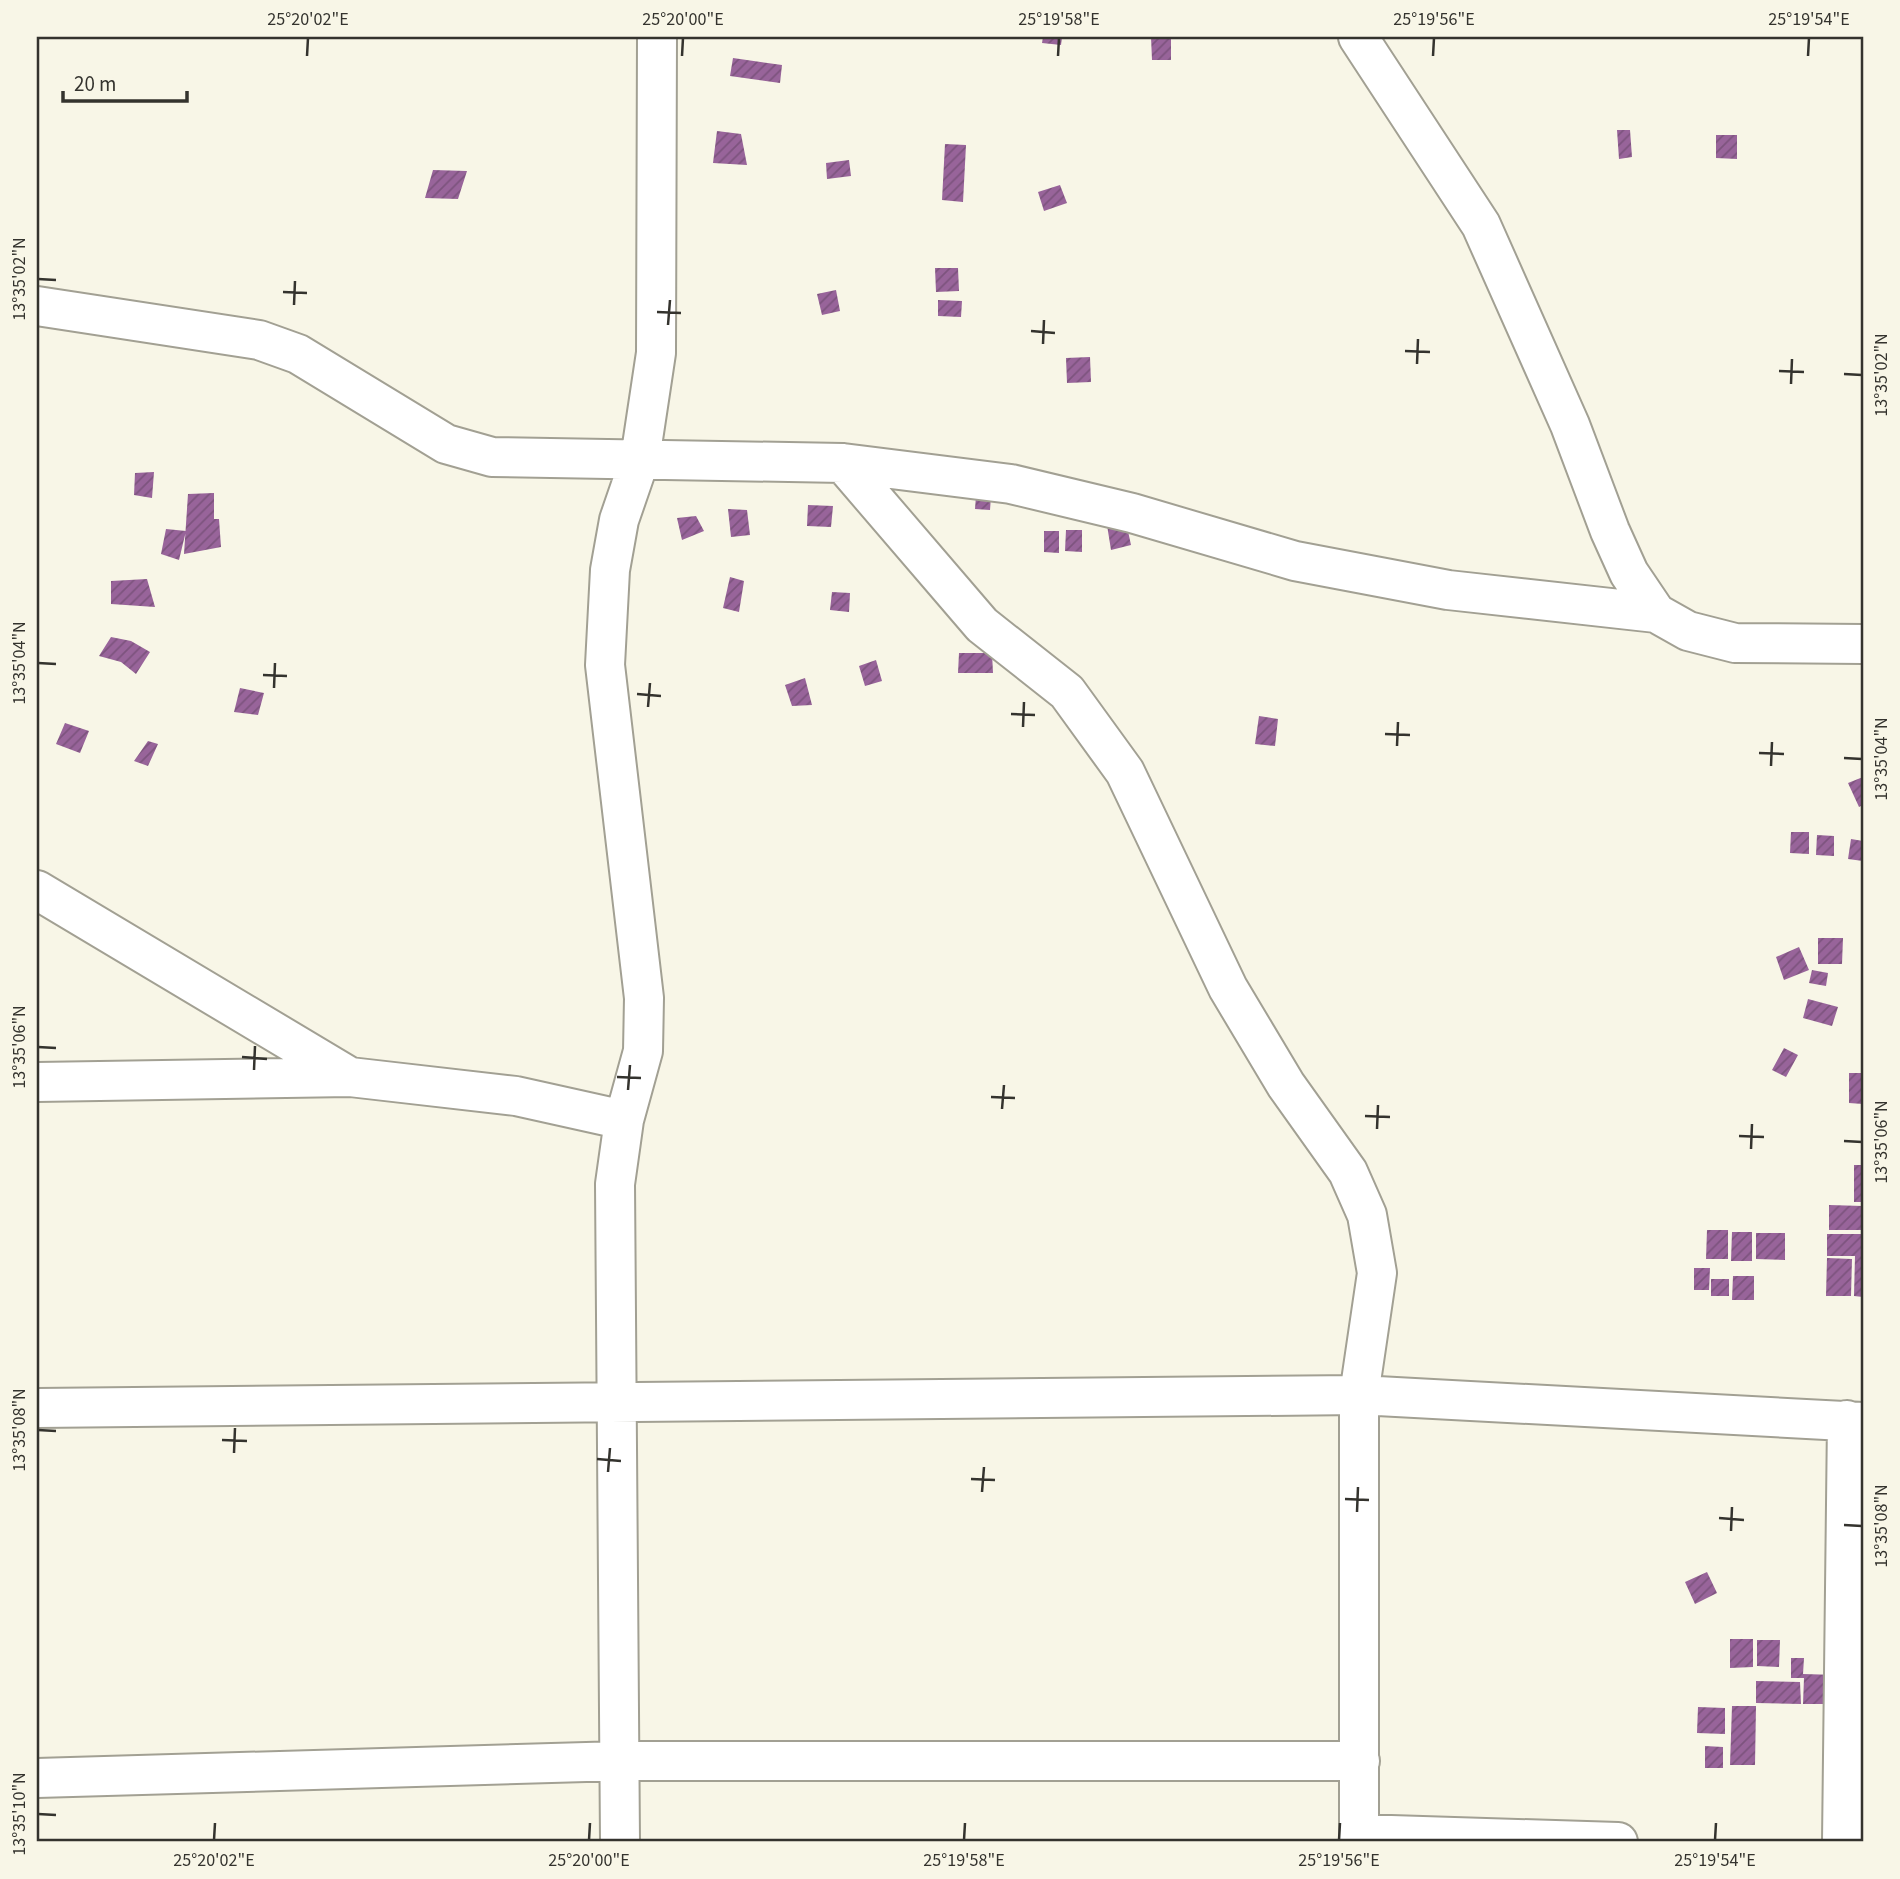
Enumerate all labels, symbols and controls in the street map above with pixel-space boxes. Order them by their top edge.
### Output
text: 25°20'02"E [267,7,349,32]
text: 25°20'00"E [642,7,724,32]
text: 25°19'58"E [1018,7,1100,32]
text: 25°19'56"E [1393,7,1475,32]
text: 25°19'54"E [1768,7,1850,32]
scale bar [63,60,187,104]
text: 20 m [74,69,116,99]
text: 13°35'02"N [7,237,32,321]
text: 13°35'02"N [1869,333,1894,417]
text: 13°35'04"N [7,621,32,705]
text: 13°35'04"N [1869,717,1894,801]
text: 13°35'06"N [7,1005,32,1089]
text: 13°35'06"N [1869,1100,1894,1184]
text: 13°35'08"N [7,1388,32,1472]
text: 13°35'08"N [1869,1484,1894,1568]
text: 13°35'10"N [7,1772,32,1856]
text: 25°20'02"E [173,1848,255,1873]
text: 25°20'00"E [548,1848,630,1873]
text: 25°19'58"E [923,1848,1005,1873]
text: 25°19'56"E [1298,1848,1380,1873]
text: 25°19'54"E [1674,1848,1756,1873]

